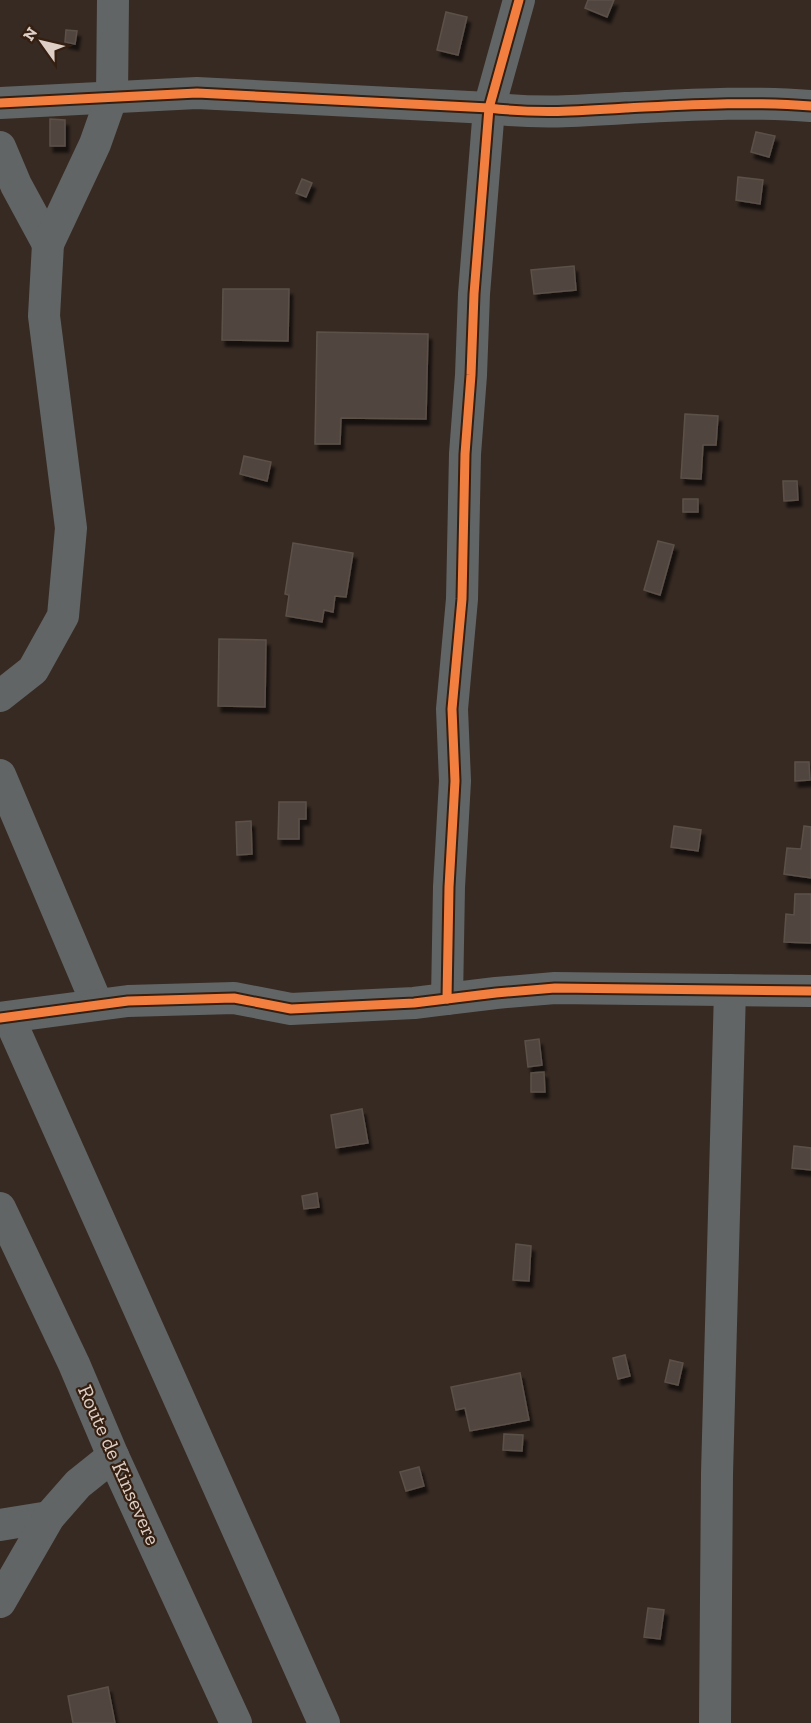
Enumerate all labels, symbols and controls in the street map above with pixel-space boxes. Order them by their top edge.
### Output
north arrow [12,12,72,72]
text: N [19,24,41,44]
street label: Route de Kinsevere [73,1381,166,1549]

